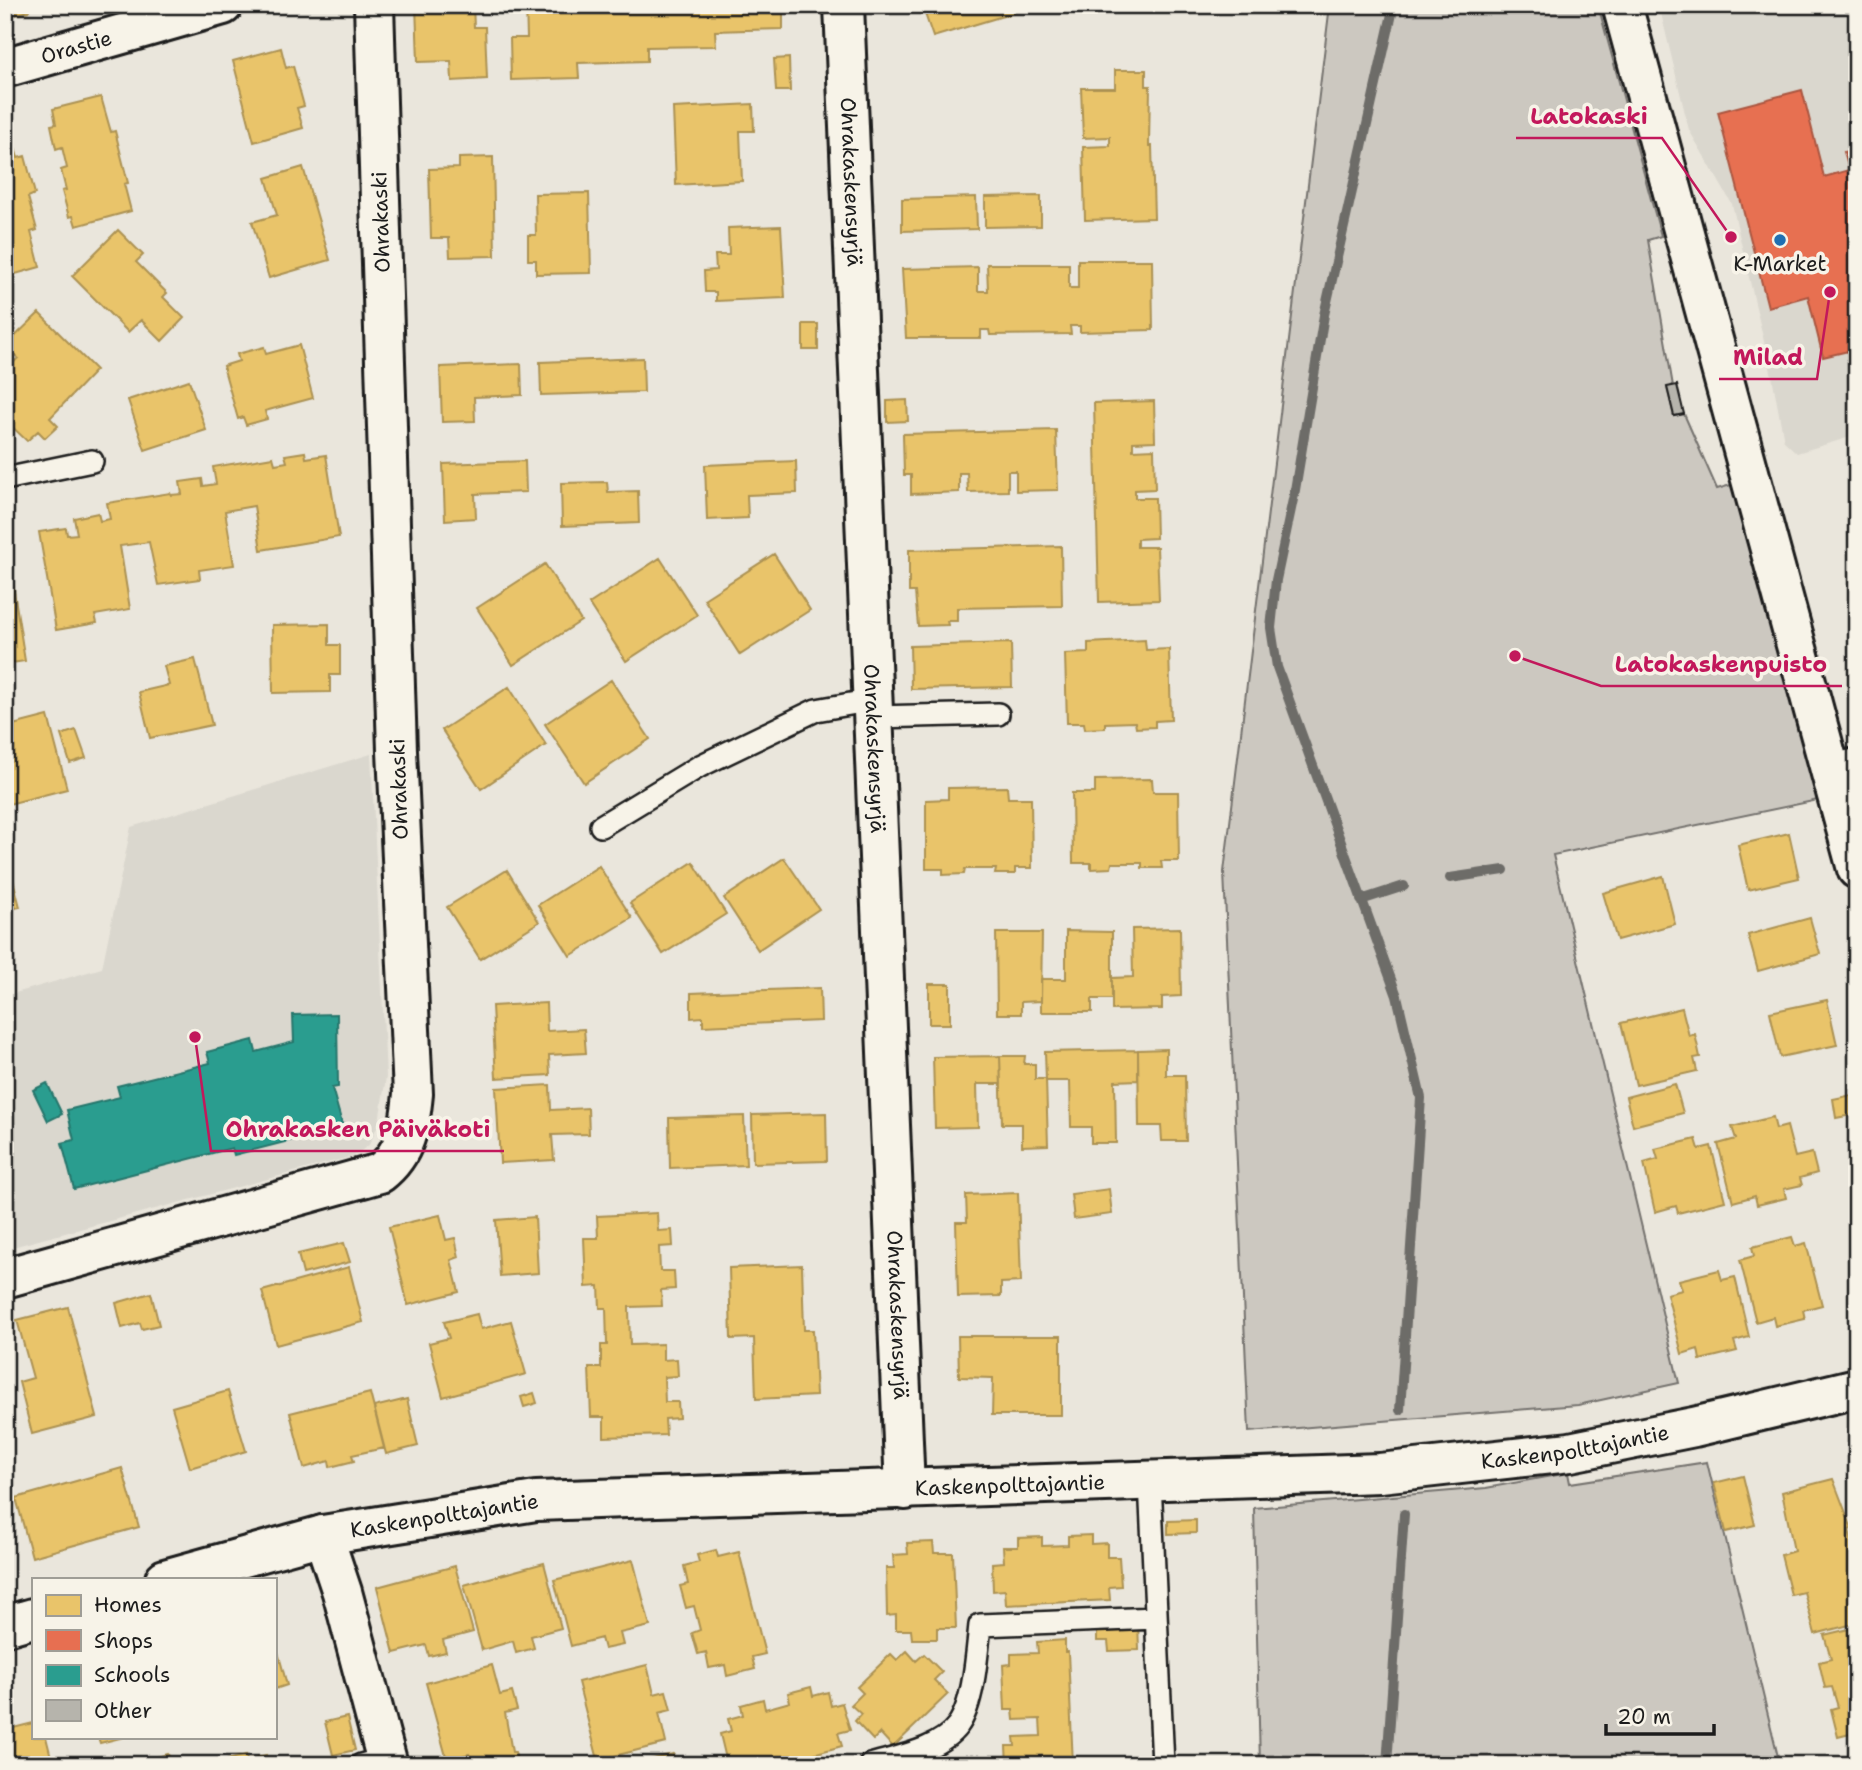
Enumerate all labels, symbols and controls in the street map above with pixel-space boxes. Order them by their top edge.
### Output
street label: Orastie [37,24,115,71]
callout: Latokaski [1516,94,1662,138]
street label: Ohrakaskensyrjä [834,97,869,267]
text: Latokaski [1530,101,1648,131]
street label: Ohrakaski [365,171,397,273]
marker: K-Market [1772,232,1788,248]
place label: K-Market [1733,250,1827,278]
callout: Milad [1719,335,1817,379]
text: Milad [1733,342,1803,372]
callout: Latokaskenpuisto [1601,642,1842,686]
text: Latokaskenpuisto [1615,649,1827,679]
street label: Ohrakaskensyrjä [857,663,892,834]
street label: Ohrakaski [383,738,415,840]
callout: Ohrakasken Päiväkoti [211,1107,504,1151]
text: Ohrakasken Päiväkoti [225,1114,491,1144]
street label: Ohrakaskensyrjä [880,1230,915,1400]
street label: Kaskenpolttajantie [1479,1418,1672,1476]
street label: Kaskenpolttajantie [914,1468,1106,1502]
street label: Kaskenpolttajantie [348,1487,541,1544]
legend [32,1578,276,1738]
text: Homes [94,1591,162,1619]
text: Shops [94,1627,153,1655]
text: Schools [94,1661,170,1689]
scale bar [1606,1693,1715,1737]
text: Other [94,1697,152,1725]
text: 20 m [1617,1703,1671,1731]

